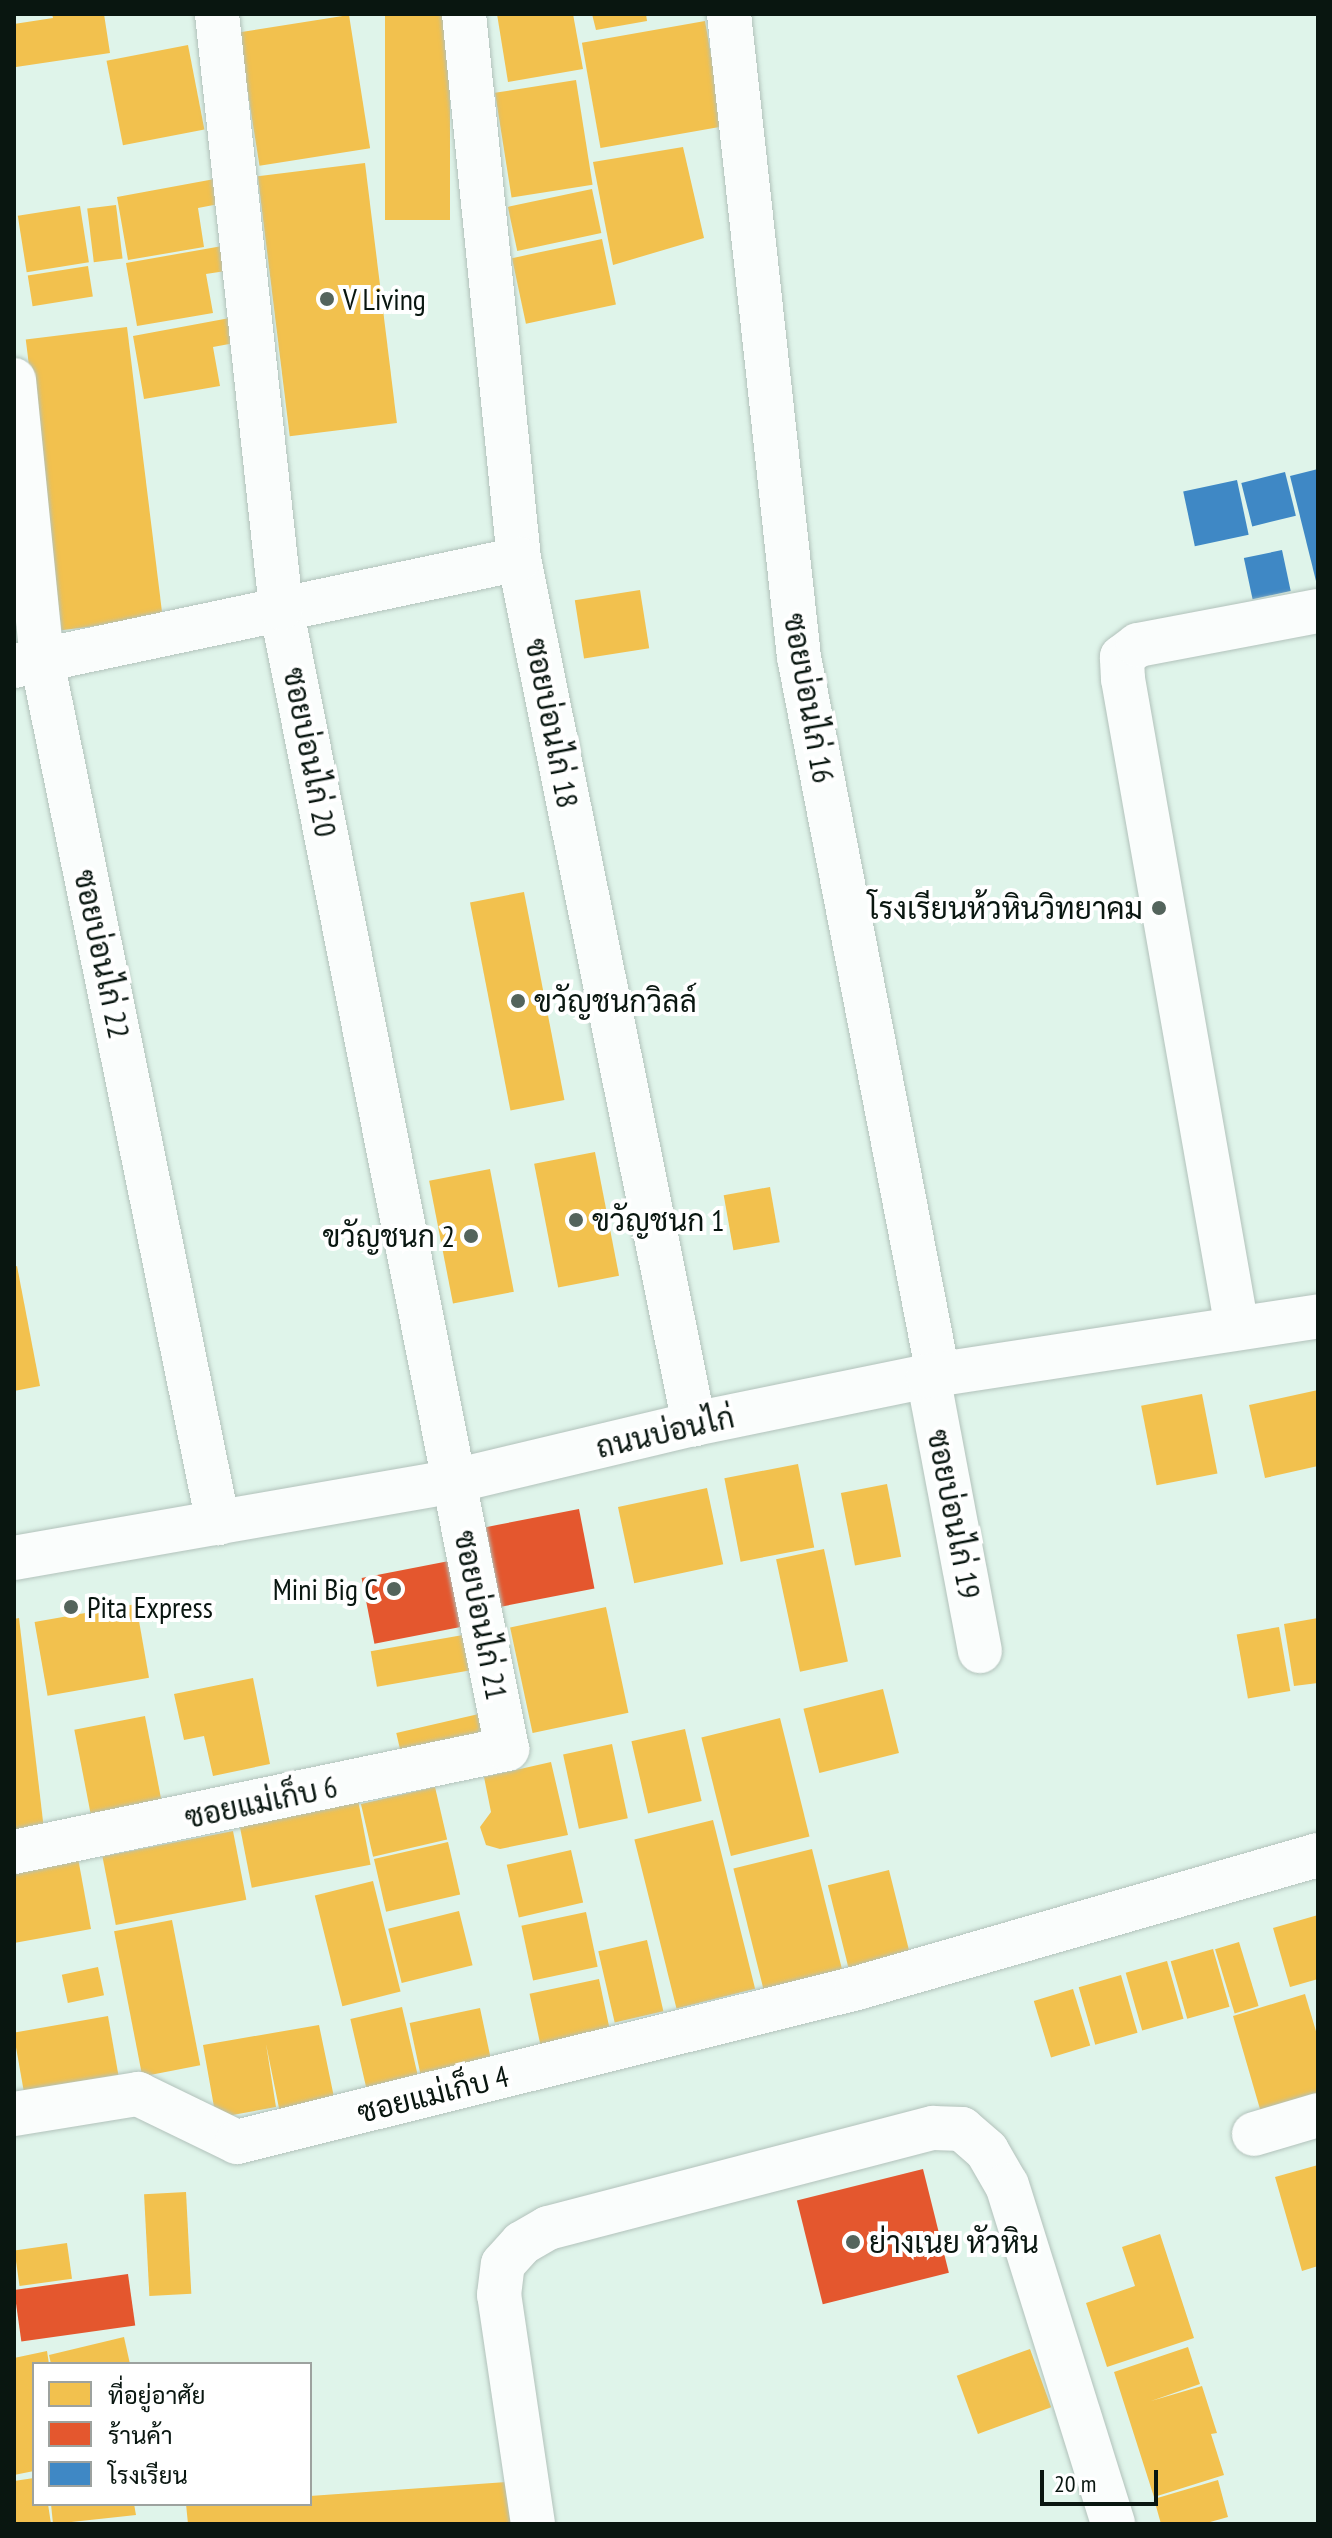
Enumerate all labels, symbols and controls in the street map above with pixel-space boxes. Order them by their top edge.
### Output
place label: V Living [343,281,426,317]
marker: V Living [318,290,336,308]
street label: ซอยบ่อนไก่ 16 [776,610,842,786]
street label: ซอยบ่อนไก่ 18 [518,635,586,811]
street label: ซอยบ่อนไก่ 20 [276,664,344,840]
street label: ซอยบ่อนไก่ 22 [67,866,137,1042]
place label: โรงเรียนห้วหินวิทยาคม [867,890,1143,926]
marker: โรงเรียนห้วหินวิทยาคม [1150,899,1168,917]
place label: ขวัญชนกวิลล์ [534,983,697,1019]
marker: ขวัญชนกวิลล์ [509,992,527,1010]
place label: ขวัญชนก 1 [592,1202,725,1238]
marker: ขวัญชนก 1 [567,1211,585,1229]
place label: ขวัญชนก 2 [322,1218,455,1254]
marker: ขวัญชนก 2 [462,1227,480,1245]
street label: ถนนบ่อนไก่ [592,1399,738,1465]
street label: ซอยบ่อนไก่ 19 [920,1426,988,1602]
street label: ซอยบ่อนไก่ 21 [447,1527,515,1703]
place label: Mini Big C [273,1571,378,1607]
marker: Mini Big C [385,1580,403,1598]
place label: Pita Express [87,1589,213,1625]
marker: Pita Express [62,1598,80,1616]
street label: ซอยแม่เก็บ 6 [182,1768,340,1836]
street label: ซอยแม่เก็บ 4 [354,2058,512,2130]
place label: ย่างเนย หัวหิน [869,2224,1039,2260]
marker: ย่างเนย หัวหิน [844,2233,862,2251]
legend [32,2362,312,2506]
text: ที่อยู่อาศัย [108,2380,206,2411]
text: ร้านค้า [108,2420,173,2451]
scale bar [1044,2454,1162,2504]
text: โรงเรียน [108,2460,188,2491]
text: 20 m [1054,2468,1096,2499]

